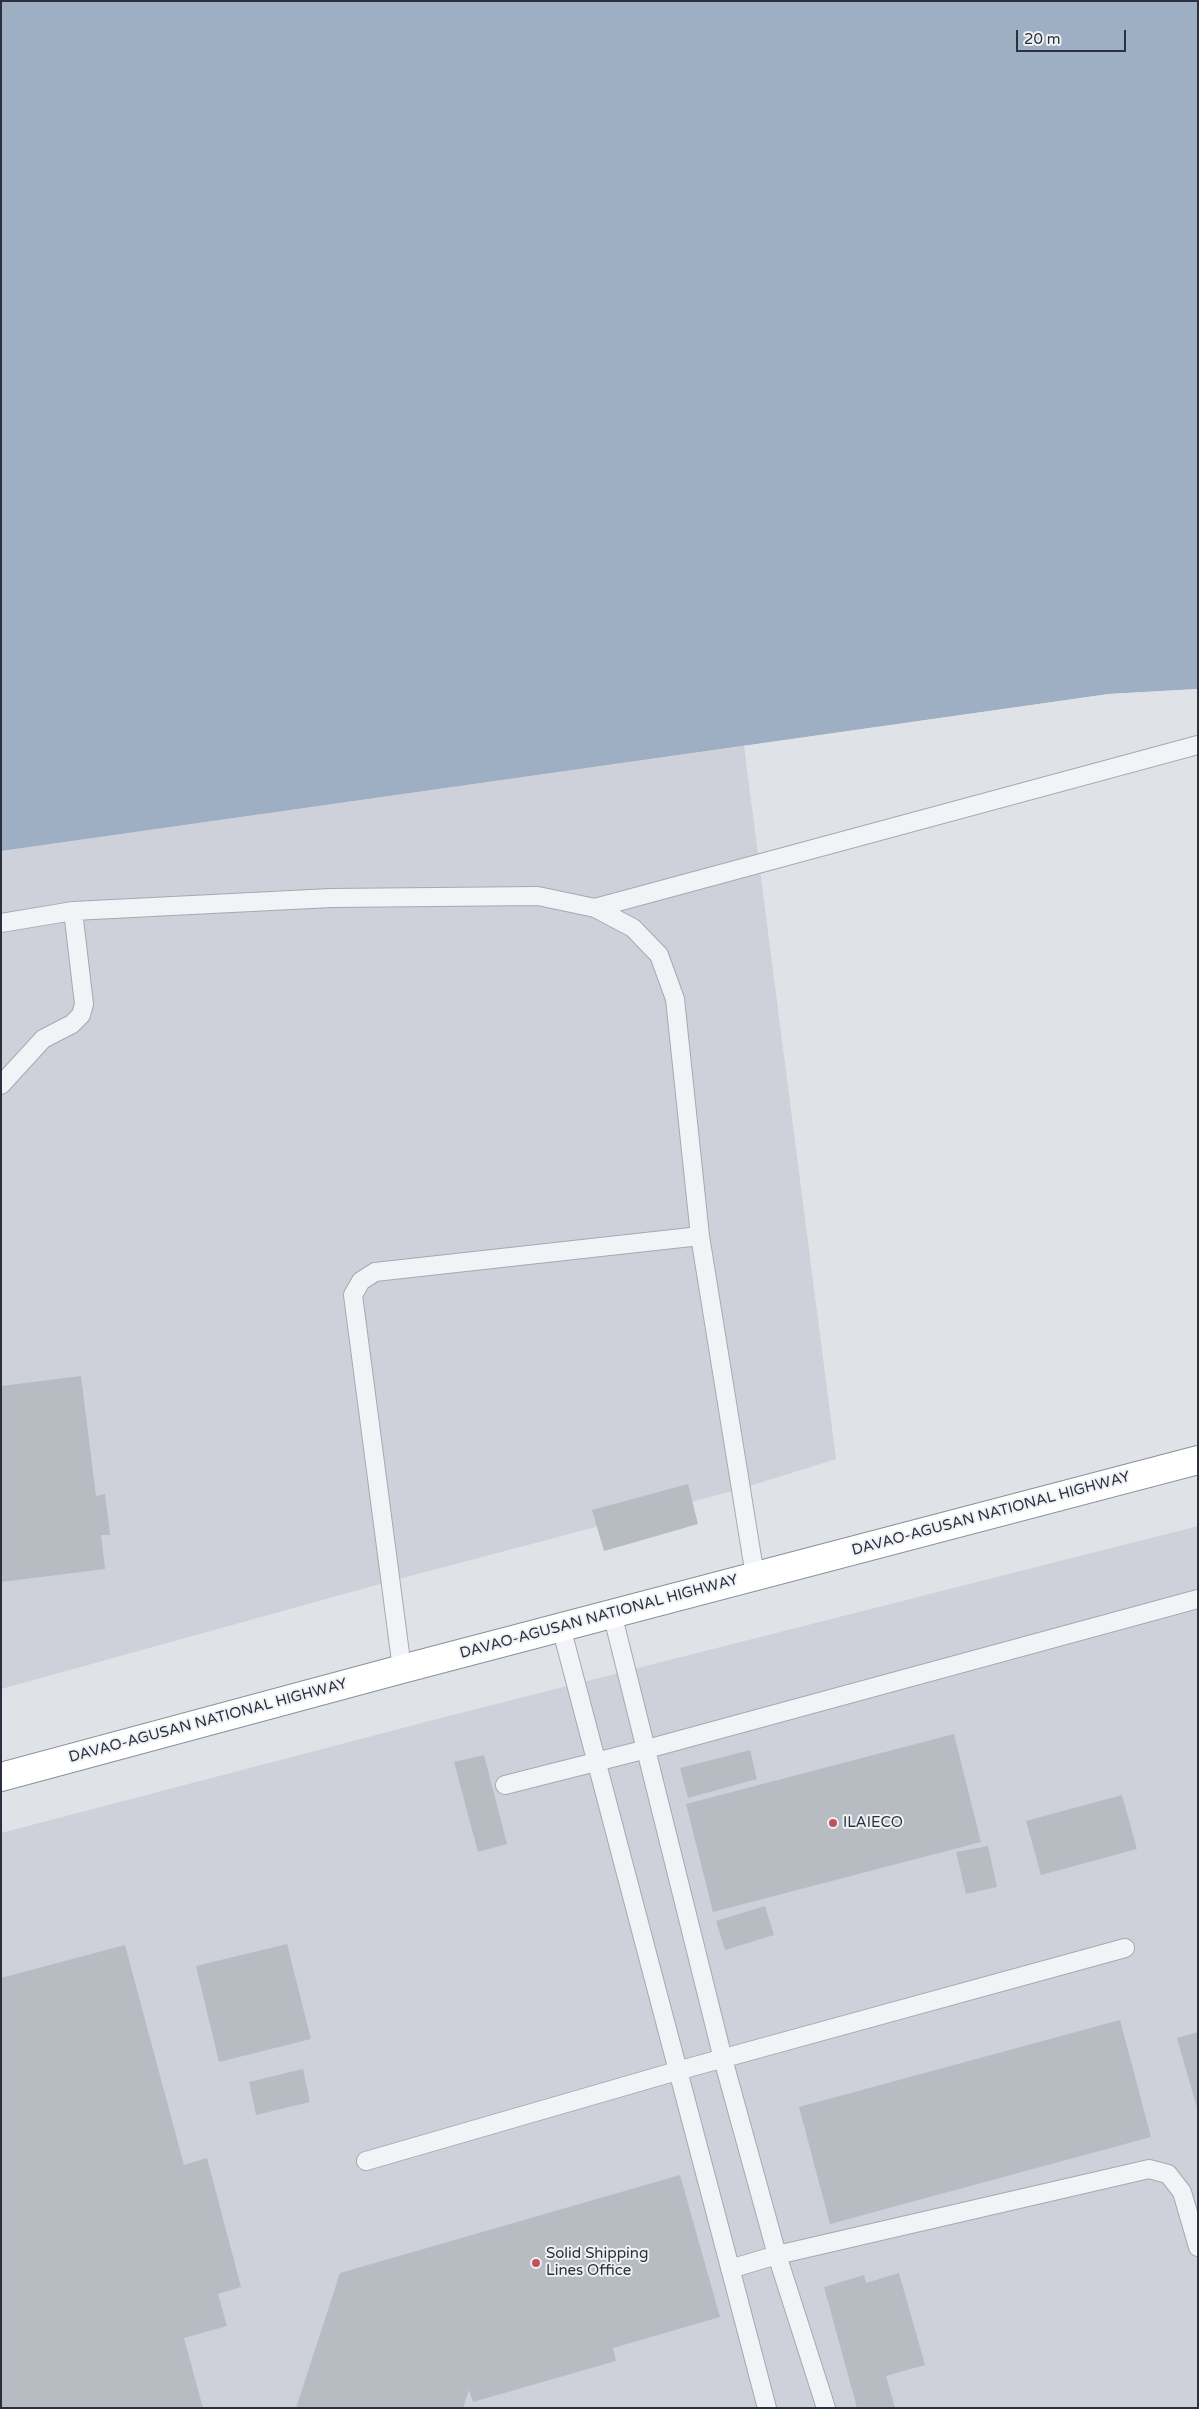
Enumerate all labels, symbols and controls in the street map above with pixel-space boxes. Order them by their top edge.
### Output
scale bar [1019,20,1129,52]
text: 20 m [1024,30,1061,48]
street label: DAVAO-AGUSAN NATIONAL HIGHWAY [850,1468,1132,1560]
street label: DAVAO-AGUSAN NATIONAL HIGHWAY [458,1571,740,1663]
street label: DAVAO-AGUSAN NATIONAL HIGHWAY [67,1675,349,1767]
place label: ILAIECO [843,1814,903,1832]
marker: ILAIECO [827,1817,839,1829]
place label: Solid Shipping Lines Office [546,2245,648,2280]
marker: Solid Shipping Lines Office [530,2257,542,2269]

